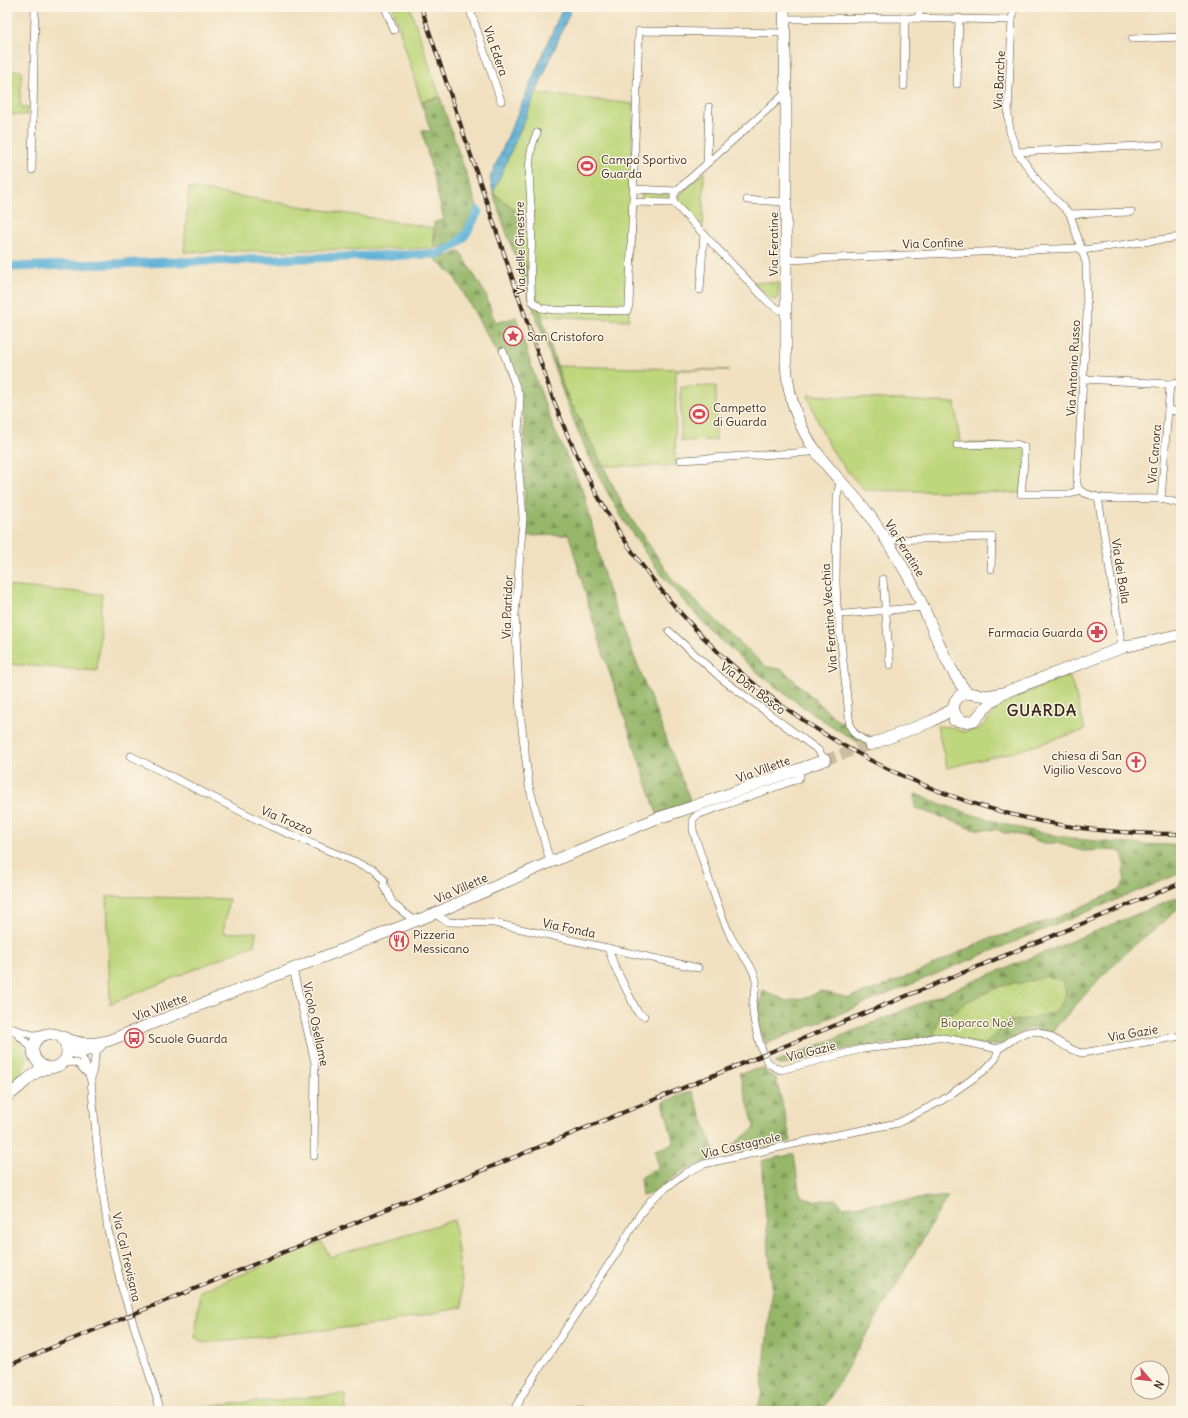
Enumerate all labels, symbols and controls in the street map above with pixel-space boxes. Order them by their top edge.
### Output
street label: Via Edera [480,24,512,78]
street label: Via Barche [990,50,1008,110]
place label: Campo Sportivo Guarda [601,152,687,181]
sports icon: Campo Sportivo Guarda [576,155,598,177]
street label: Via delle Ginestre [512,201,528,295]
street label: Via Feratine [766,212,781,276]
street label: Via Confine [902,234,964,252]
street label: Via Antonio Russo [1063,319,1083,417]
place icon: San Cristoforo [502,325,524,347]
place label: San Cristoforo [527,329,604,344]
place label: Campetto di Guarda [713,400,767,429]
sports icon: Campetto di Guarda [688,403,710,425]
street label: Via Canora [1144,423,1164,484]
street label: Via Feratine [882,517,928,579]
street label: Via dei Balla [1108,537,1134,605]
street label: Via Feratine Vecchia [818,563,840,673]
street label: Via Partidor [498,575,516,639]
pharmacy icon: Farmacia Guarda [1086,621,1108,643]
place label: Farmacia Guarda [988,625,1083,640]
street label: Via Don Bosco [717,659,789,718]
district label: GUARDA [1007,700,1077,720]
place label: chiesa di San Vigilio Vescovo [1043,748,1122,777]
church icon: chiesa di San Vigilio Vescovo [1125,751,1147,773]
street label: Via Villette [734,752,792,786]
street label: Via Trozzo [259,802,315,838]
street label: Via Villette [432,870,490,906]
street label: Via Fonda [541,915,597,941]
place label: Pizzeria Messicano [413,927,470,956]
restaurant icon: Pizzeria Messicano [388,930,410,952]
street label: Vicolo Osellame [300,981,332,1067]
street label: Via Villette [131,990,189,1024]
park label: Bioparco Noè [941,1015,1013,1030]
street label: Via Gazie [1107,1021,1159,1045]
bus stop icon: Scuole Guarda [123,1027,145,1049]
place label: Scuole Guarda [148,1031,228,1046]
street label: Via Gazie [785,1038,837,1064]
street label: Via Castagnole [700,1129,782,1161]
street label: Via Cal Trevisana [109,1211,145,1303]
north arrow [1130,1360,1170,1400]
text: N [1151,1378,1167,1391]

